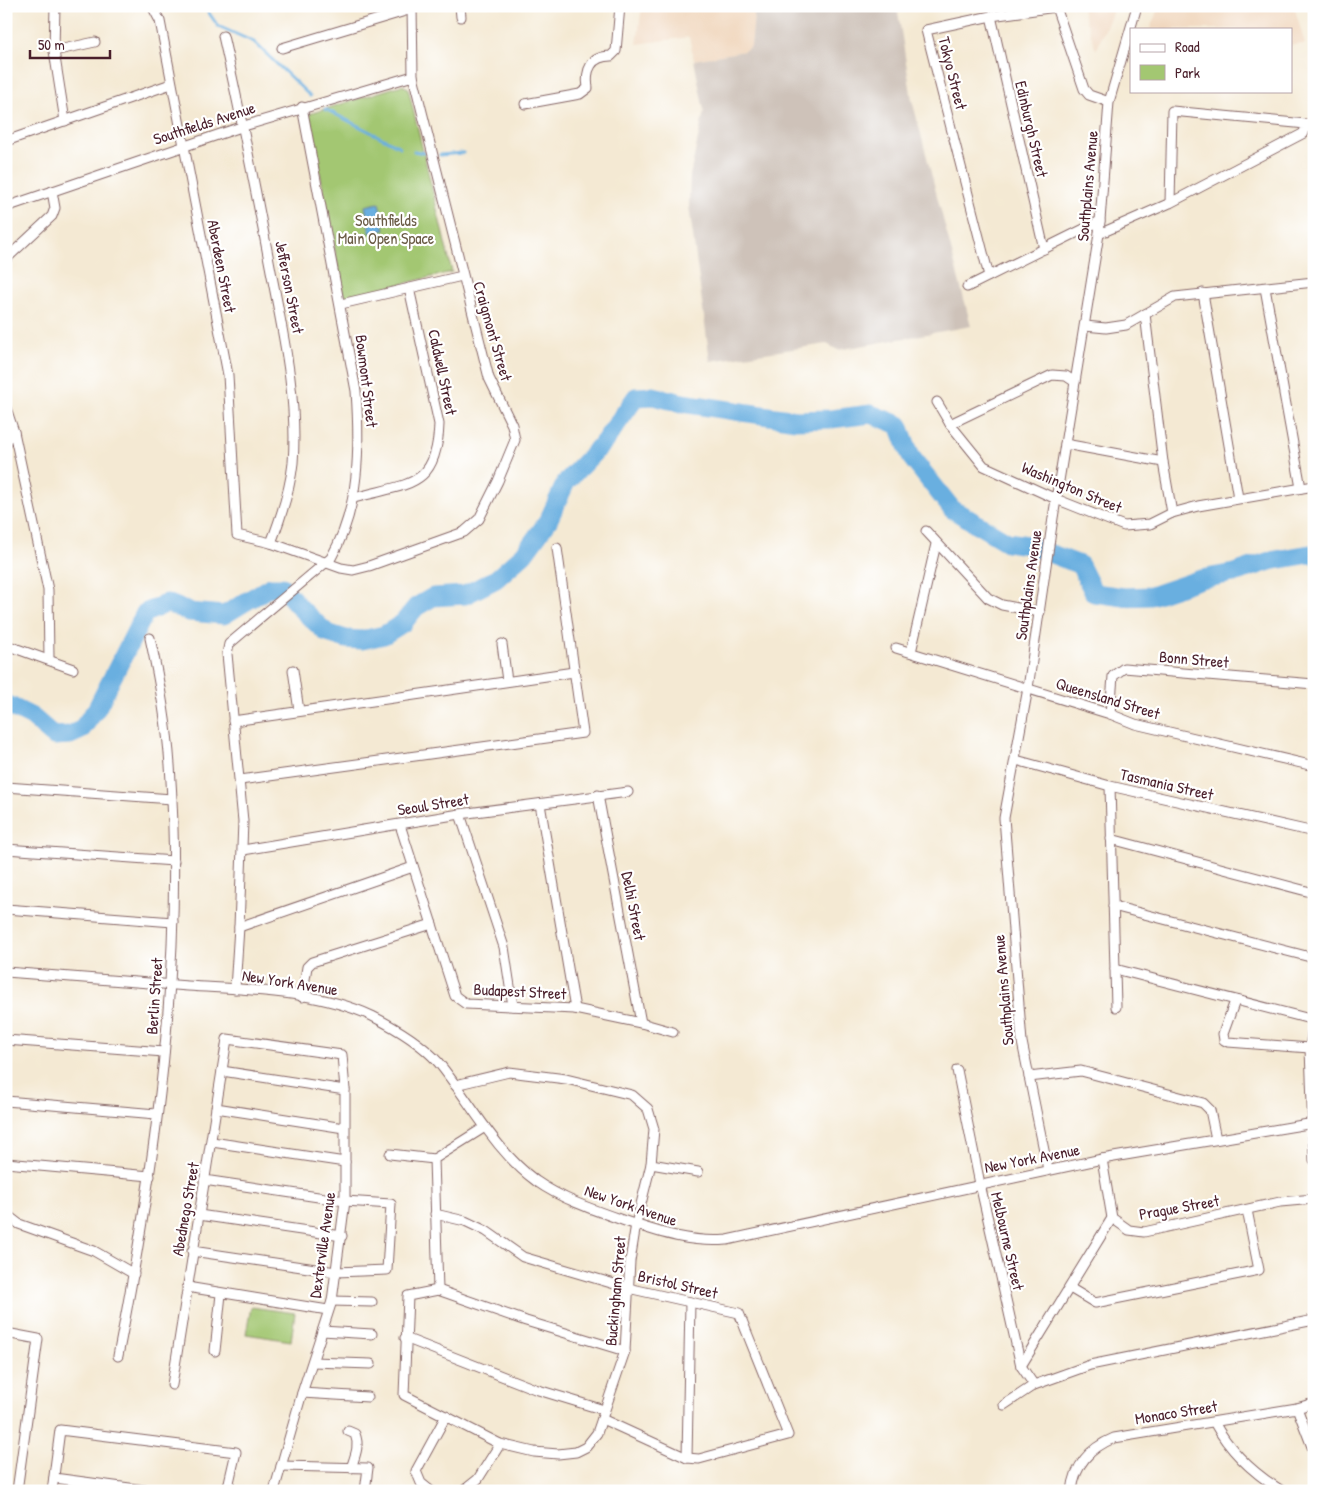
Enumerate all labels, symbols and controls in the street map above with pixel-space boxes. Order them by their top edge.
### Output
scale bar [30,28,110,60]
legend [1130,28,1292,92]
text: 50 m [38,34,65,55]
street label: Tokyo Street [933,34,973,112]
text: Road [1175,36,1200,57]
text: Park [1175,62,1200,83]
street label: Edinburgh Street [1010,79,1054,180]
street label: Southfields Avenue [150,96,258,150]
street label: Southplains Avenue [1071,129,1103,242]
park label: Southfields Main Open Space [338,209,435,249]
street label: Aberdeen Street [202,218,242,315]
street label: Jefferson Street [270,239,310,336]
street label: Craigmont Street [468,279,518,384]
street label: Caldwell Street [423,327,463,417]
street label: Bowmont Street [350,334,384,429]
street label: Washington Street [1018,456,1126,518]
street label: Southplains Avenue [1009,528,1047,642]
street label: Bonn Street [1158,645,1230,673]
street label: Queensland Street [1053,672,1163,724]
street label: Tasmania Street [1118,763,1216,806]
street label: Seoul Street [396,787,471,820]
street label: Delhi Street [617,870,652,943]
street label: Southplains Avenue [987,933,1019,1046]
street label: Berlin Street [140,957,168,1035]
street label: New York Avenue [241,964,340,1001]
street label: Budapest Street [473,978,567,1004]
street label: New York Avenue [983,1138,1082,1178]
street label: Abednego Street [166,1160,204,1258]
street label: New York Avenue [582,1179,681,1231]
street label: Prague Street [1137,1189,1221,1225]
street label: Dexterville Avenue [304,1190,340,1299]
street label: Melbourne Street [986,1190,1030,1293]
street label: Buckingham Street [599,1235,631,1347]
street label: Bristol Street [636,1264,720,1304]
street label: Monaco Street [1133,1395,1219,1429]

